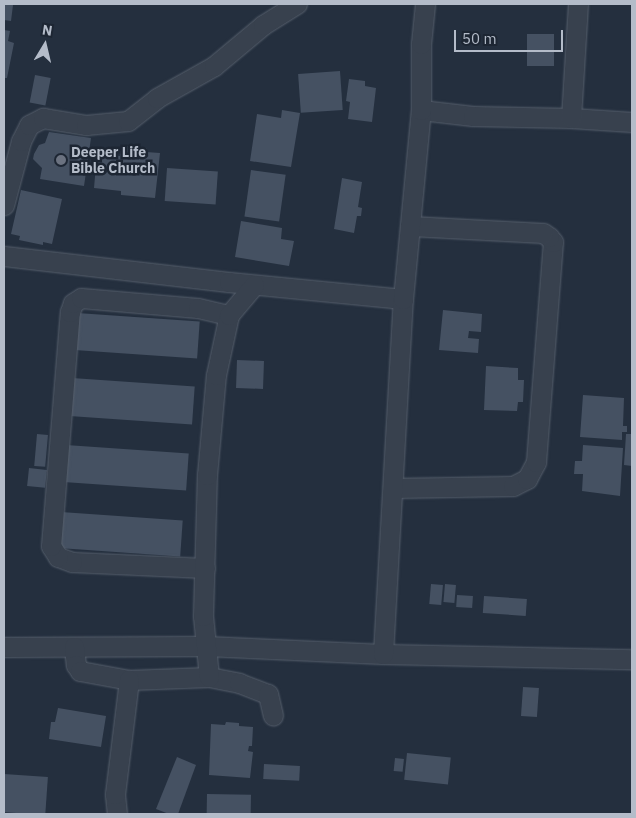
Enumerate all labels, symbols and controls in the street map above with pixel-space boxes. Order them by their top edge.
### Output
north arrow [20,20,70,70]
scale bar [456,20,565,52]
text: N [41,21,54,40]
text: 50 m [462,29,497,48]
place label: Deeper Life Bible Church [71,144,155,176]
marker: Deeper Life Bible Church [55,154,67,166]

